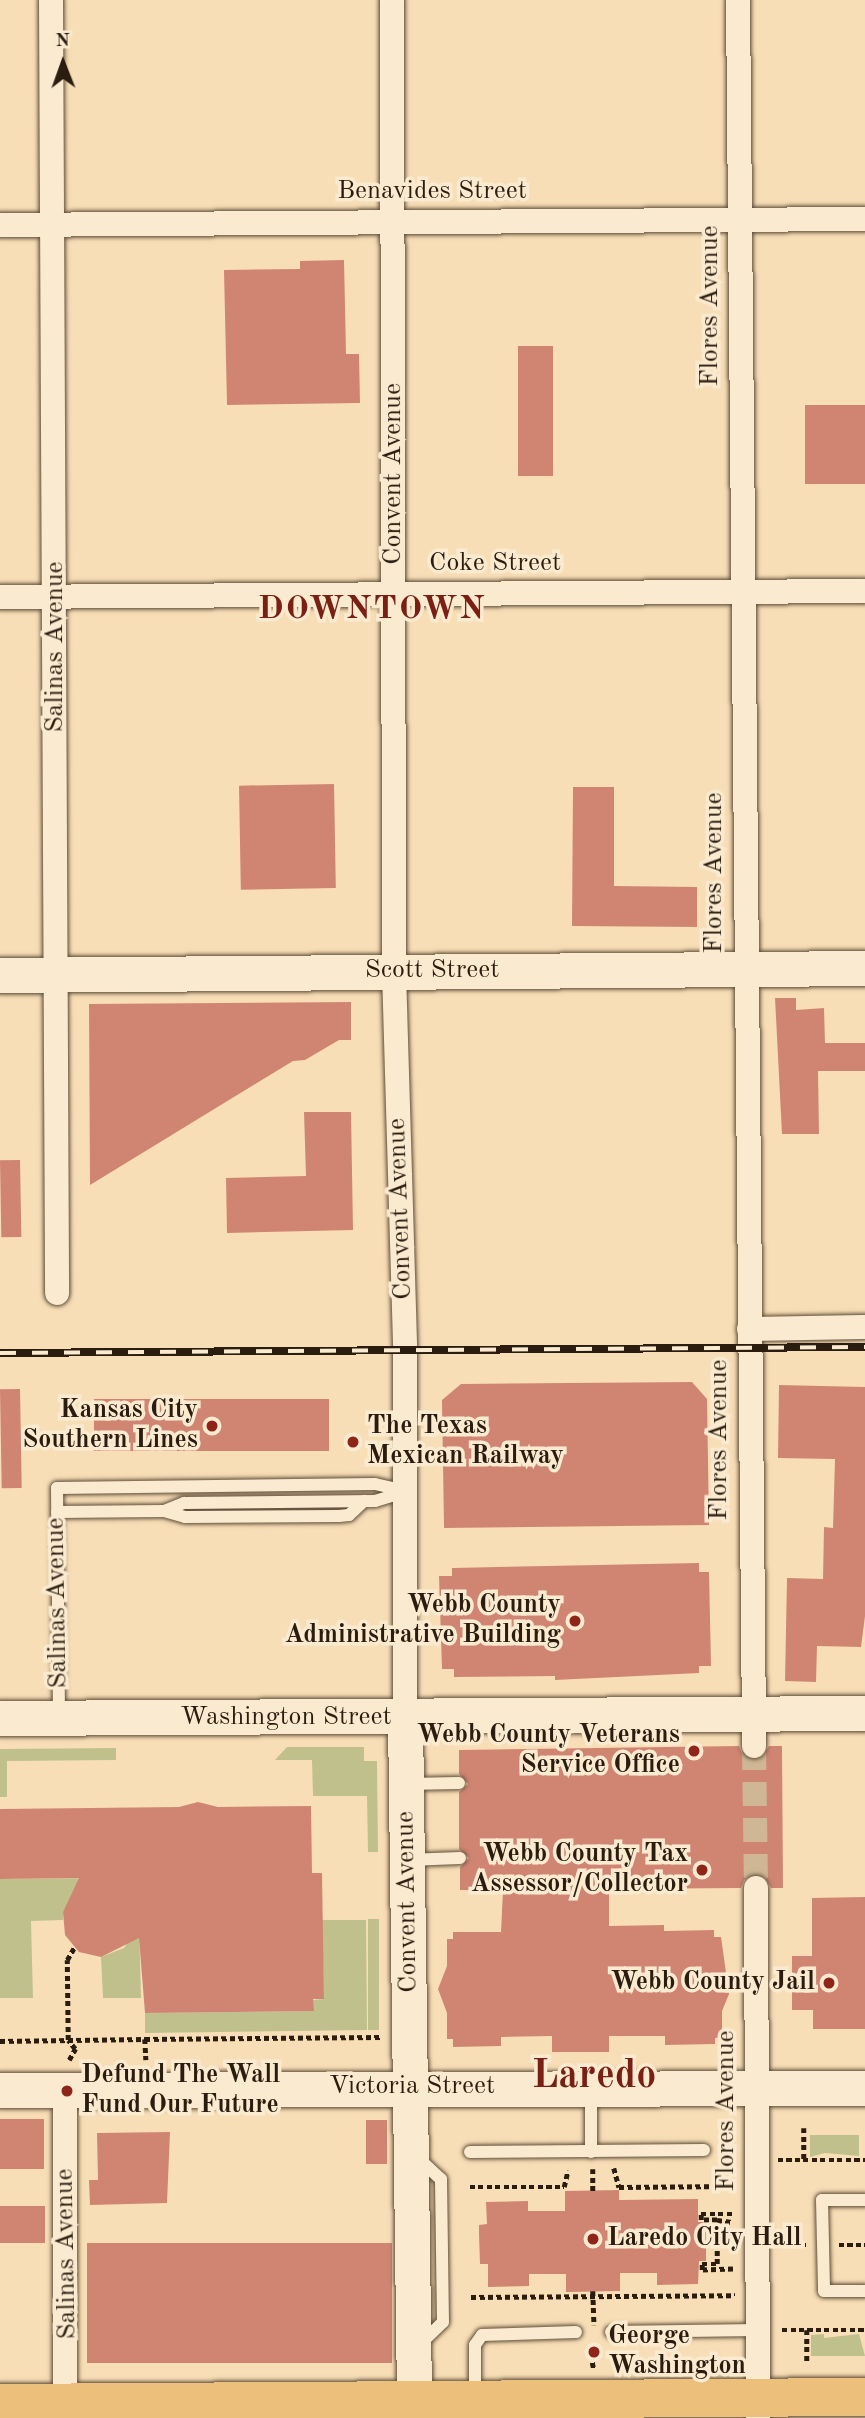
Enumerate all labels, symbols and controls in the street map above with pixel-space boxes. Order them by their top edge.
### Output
north arrow [28,28,98,98]
text: N [55,32,70,51]
street label: Benavides Street [337,176,527,208]
street label: Flores Avenue [695,225,727,387]
street label: Convent Avenue [378,383,410,565]
street label: Coke Street [429,548,561,580]
street label: Salinas Avenue [40,561,72,733]
district label: DOWNTOWN [259,590,485,630]
street label: Flores Avenue [699,792,731,954]
street label: Scott Street [365,955,499,987]
street label: Convent Avenue [382,1118,420,1300]
street label: Flores Avenue [704,1359,736,1521]
place label: Kansas City Southern Lines [22,1395,198,1456]
place label: The Texas Mexican Railway [367,1411,564,1472]
marker: Kansas City Southern Lines [204,1418,220,1434]
marker: The Texas Mexican Railway [345,1434,361,1450]
street label: Salinas Avenue [41,1517,75,1689]
place label: Webb County Administrative Building [285,1590,561,1652]
marker: Webb County Administrative Building [567,1613,583,1629]
street label: Washington Street [180,1702,392,1734]
place label: Webb County Veterans Service Office [416,1720,680,1782]
marker: Webb County Veterans Service Office [686,1743,702,1759]
street label: Convent Avenue [391,1811,425,1993]
place label: Webb County Tax Assessor/Collector [471,1839,688,1900]
marker: Webb County Tax Assessor/Collector [694,1862,710,1878]
place label: Webb County Jail [610,1967,815,1999]
marker: Webb County Jail [821,1975,837,1991]
street label: Flores Avenue [711,2030,743,2192]
district label: Laredo [531,2053,657,2101]
place label: Defund The Wall Fund Our Future [81,2060,280,2122]
street label: Victoria Street [329,2071,495,2103]
marker: Defund The Wall Fund Our Future [59,2083,75,2099]
street label: Salinas Avenue [50,2168,84,2340]
place label: Laredo City Hall [607,2223,801,2255]
marker: Laredo City Hall [585,2231,601,2247]
place label: George Washington [608,2321,746,2382]
marker: George Washington [586,2344,602,2360]

